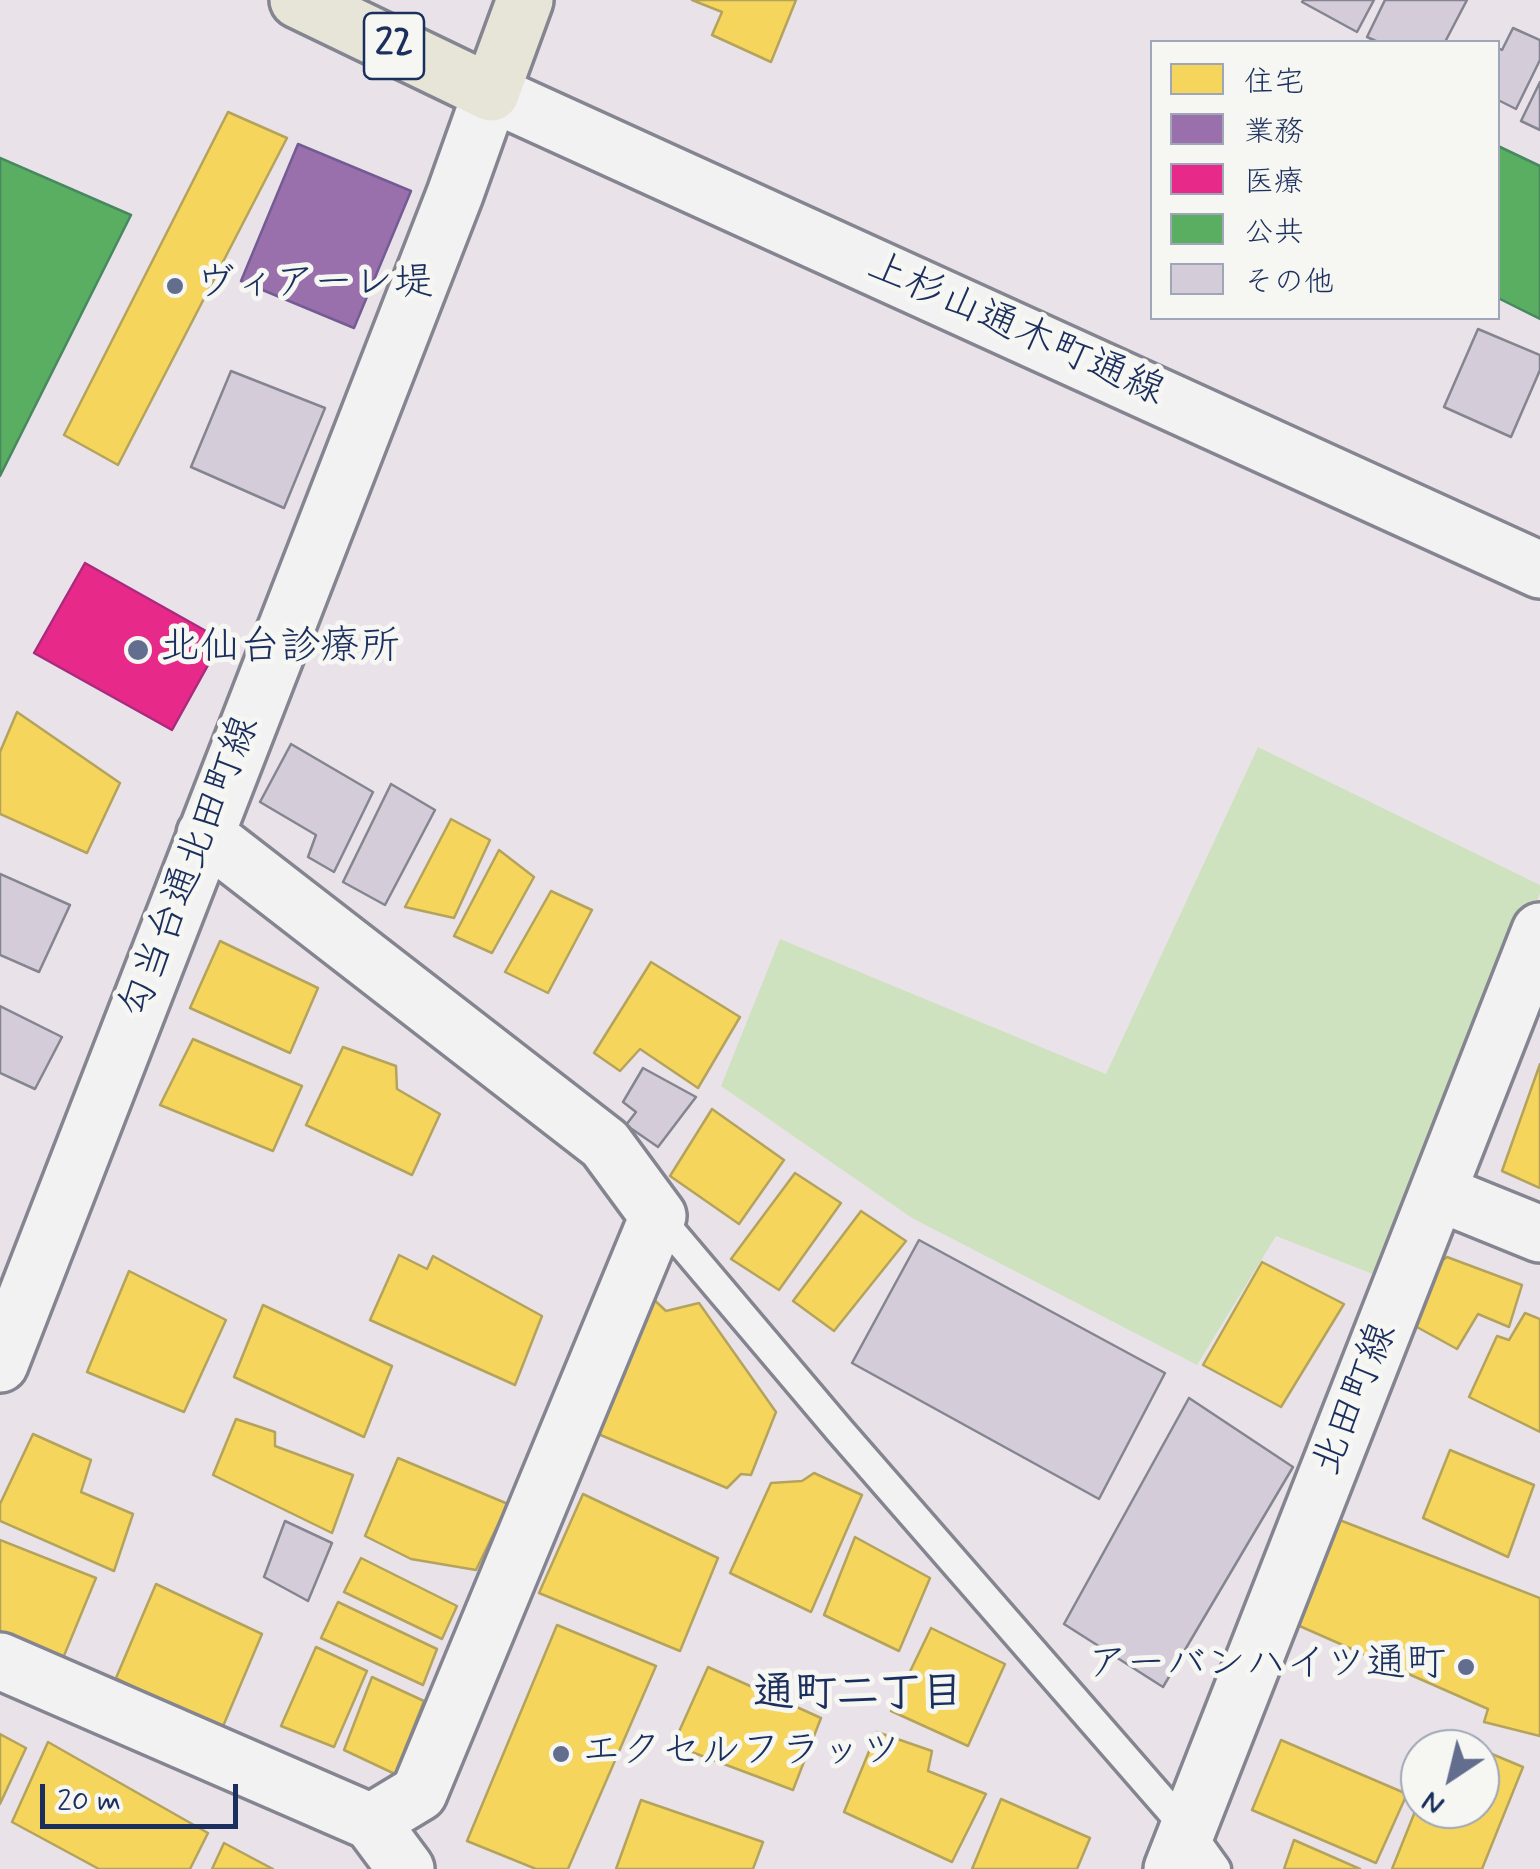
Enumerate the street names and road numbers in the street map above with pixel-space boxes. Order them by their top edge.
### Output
road number: 22 [364,13,424,79]
street label: 上杉山通木町通線 [859,244,1171,418]
street label: 勾当台通北田町線 [112,710,272,1026]
street label: 北田町線 [1305,1317,1409,1483]

